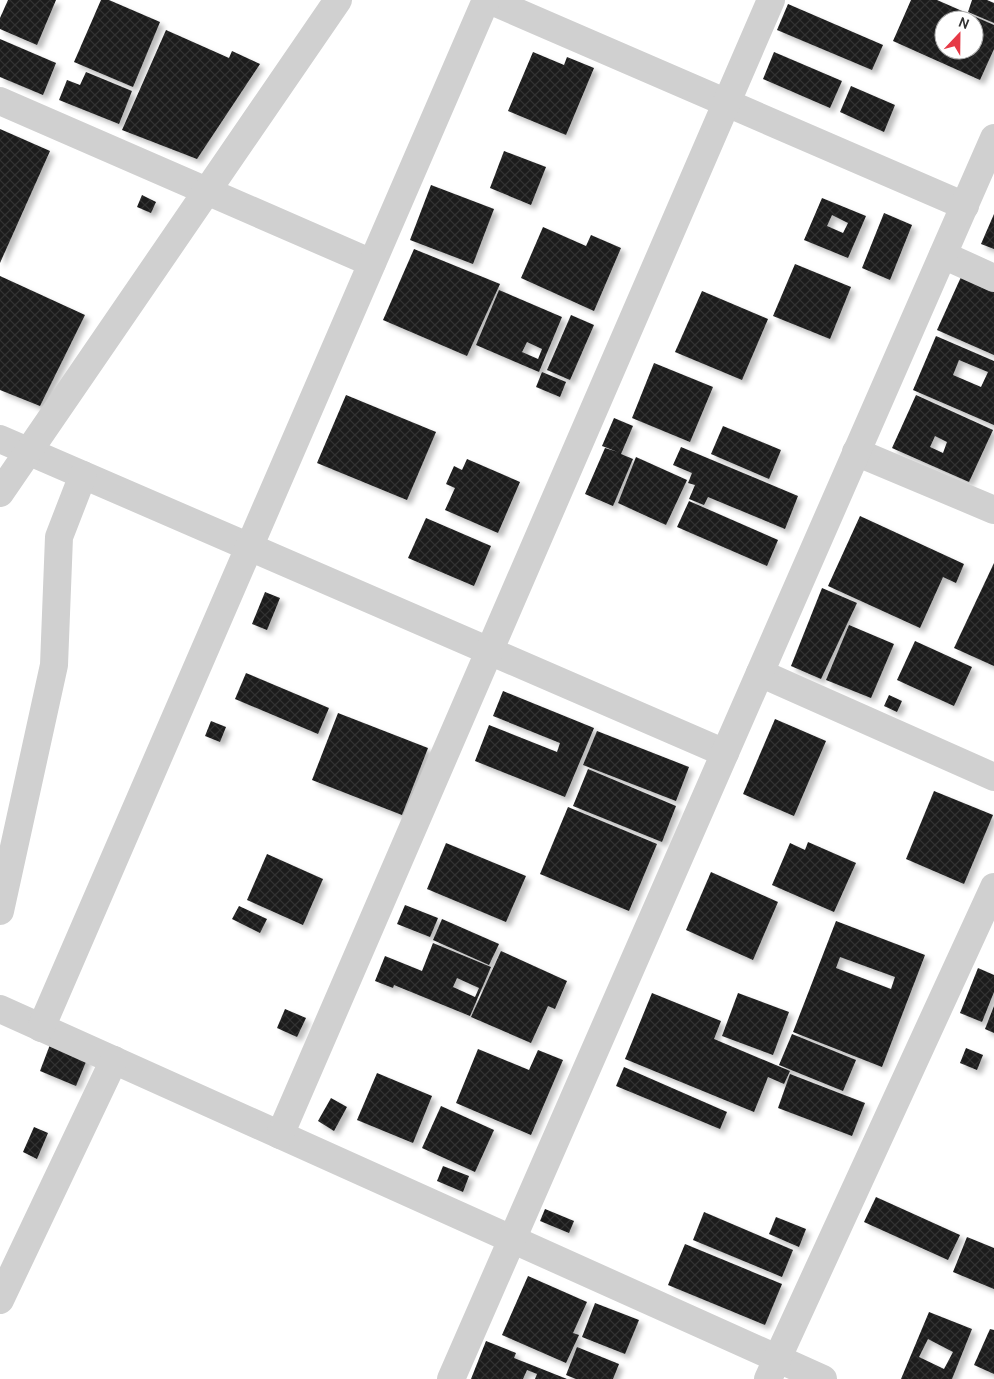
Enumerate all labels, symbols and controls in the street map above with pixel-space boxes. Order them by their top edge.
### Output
north arrow [934,10,984,60]
text: N [956,13,972,33]

